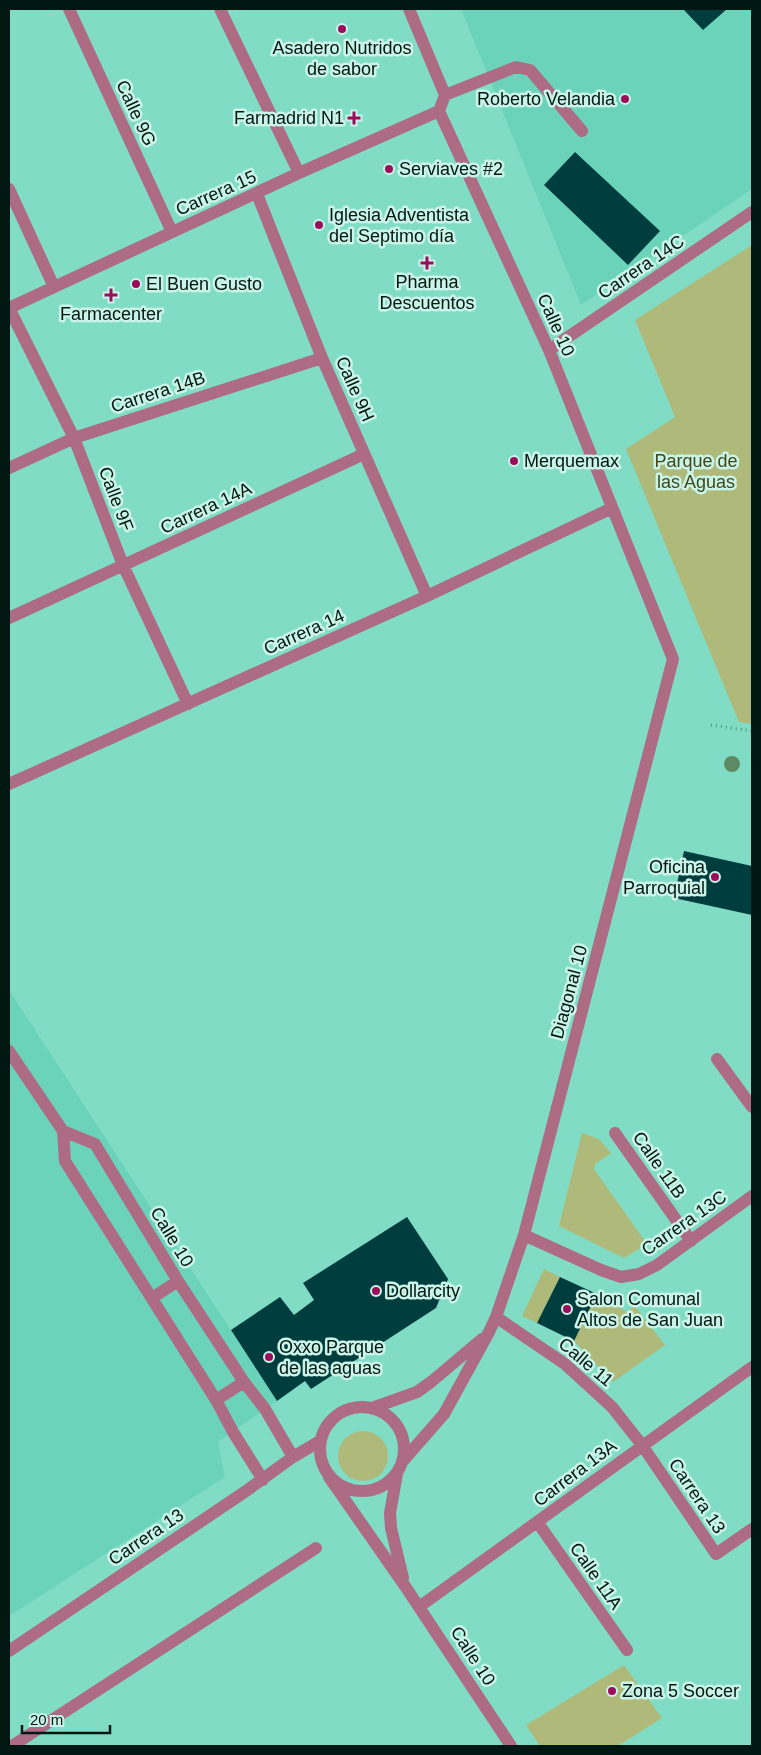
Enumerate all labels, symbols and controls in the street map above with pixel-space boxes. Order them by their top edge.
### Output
marker: Asadero Nutridos de sabor [336,23,348,35]
place label: Asadero Nutridos de sabor [272,38,412,79]
street label: Calle 9G [112,77,160,149]
place label: Roberto Velandia [477,89,616,109]
marker: Roberto Velandia [619,93,631,105]
place label: Farmadrid N1 [234,108,344,128]
marker: Farmadrid N1 [348,112,360,124]
place label: Serviaves #2 [399,159,503,179]
marker: Serviaves #2 [383,163,395,175]
street label: Carrera 15 [173,166,259,220]
place label: Iglesia Adventista del Septimo día [329,205,470,246]
marker: Iglesia Adventista del Septimo día [313,219,325,231]
street label: Carrera 14C [594,231,688,303]
marker: Pharma Descuentos [421,257,433,269]
place label: Pharma Descuentos [379,272,475,313]
place label: El Buen Gusto [146,274,262,294]
marker: El Buen Gusto [130,278,142,290]
marker: Farmacenter [105,289,117,301]
street label: Calle 10 [533,291,579,359]
place label: Farmacenter [60,304,162,324]
street label: Calle 9H [332,353,378,425]
street label: Carrera 14B [108,367,208,417]
place label: Merquemax [524,451,619,471]
park label: Parque de las Aguas [654,451,738,492]
marker: Merquemax [508,455,520,467]
street label: Calle 9F [95,464,137,534]
street label: Carrera 14A [157,478,255,538]
street label: Carrera 14 [261,605,347,659]
place label: Oficina Parroquial [623,857,706,898]
marker: Oficina Parroquial [709,871,721,883]
street label: Diagonal 10 [547,943,591,1041]
street label: Calle 11B [629,1128,689,1202]
street label: Carrera 13C [638,1186,730,1260]
street label: Calle 10 [146,1204,198,1270]
place label: Dollarcity [386,1281,460,1301]
marker: Dollarcity [370,1285,382,1297]
place label: Salon Comunal Altos de San Juan [577,1289,723,1330]
marker: Salon Comunal Altos de San Juan [561,1303,573,1315]
street label: Calle 11 [555,1334,617,1390]
place label: Oxxo Parque de las aguas [279,1337,384,1378]
marker: Oxxo Parque de las aguas [263,1351,275,1363]
street label: Carrera 13A [530,1436,620,1510]
street label: Carrera 13 [665,1455,729,1537]
street label: Carrera 13 [105,1505,187,1569]
street label: Calle 11A [566,1539,626,1613]
street label: Calle 10 [447,1623,499,1689]
place label: Zona 5 Soccer [622,1681,739,1701]
marker: Zona 5 Soccer [606,1685,618,1697]
scale bar [22,1702,110,1734]
text: 20 m [30,1711,63,1728]

